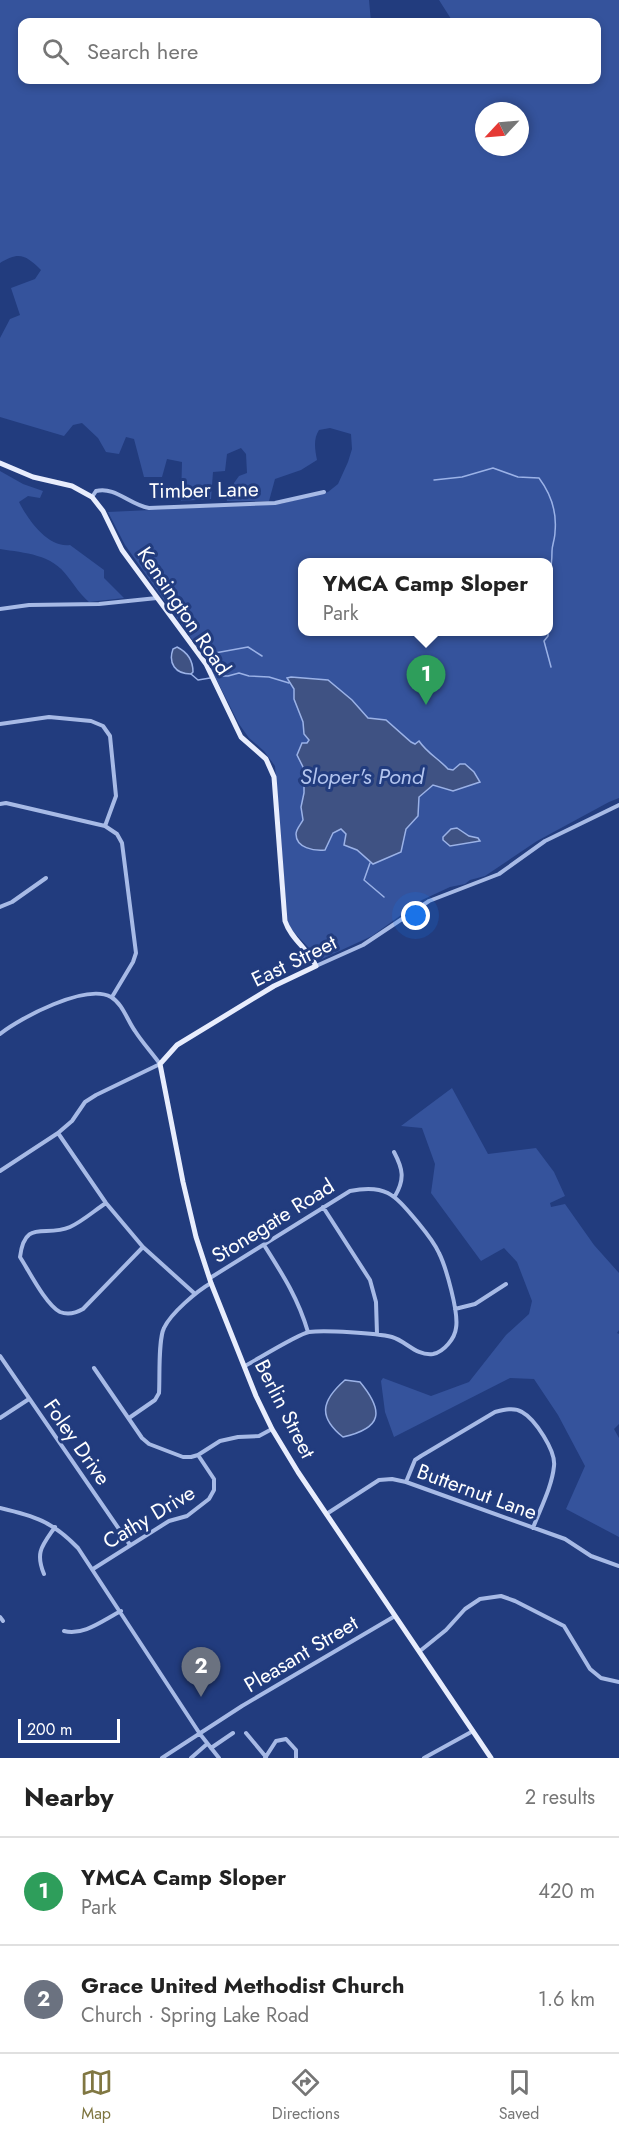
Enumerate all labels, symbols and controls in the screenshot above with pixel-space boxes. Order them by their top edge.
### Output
search box [18,18,601,84]
icon: search [39,35,72,68]
text: Search here [87,35,198,67]
north arrow [475,102,529,156]
street label: Timber Lane [149,474,259,506]
street label: Kensington Road [130,541,238,681]
popup [298,558,553,636]
text: YMCA Camp Sloper [323,567,528,599]
text: Park [323,599,358,628]
pin: 1 [406,656,446,705]
water label: Sloper's Pond [300,760,426,792]
your location [401,901,430,930]
street label: East Street [246,927,342,995]
street label: Stonegate Road [206,1171,340,1271]
street label: Berlin Street [247,1354,323,1464]
street label: Foley Drive [36,1393,118,1491]
street label: Butternut Lane [413,1456,541,1528]
street label: Cathy Drive [97,1478,201,1556]
street label: Pleasant Street [238,1608,364,1700]
pin: 2 [182,1648,220,1697]
scale bar [18,1716,120,1744]
text: 200 m [27,1718,73,1741]
text: Nearby [24,1778,113,1816]
text: 2 results [525,1783,595,1812]
text: YMCA Camp Sloper [81,1861,286,1893]
text: 1 [38,1877,49,1906]
text: 420 m [538,1877,595,1906]
text: Park [81,1893,117,1922]
text: Grace United Methodist Church [81,1969,404,2001]
text: 2 [37,1985,50,2014]
text: 1.6 km [538,1985,595,2014]
text: Church · Spring Lake Road [81,2001,309,2030]
tab: Map [80,2066,113,2125]
tab: Directions [272,2066,340,2125]
tab: Saved [499,2066,539,2125]

